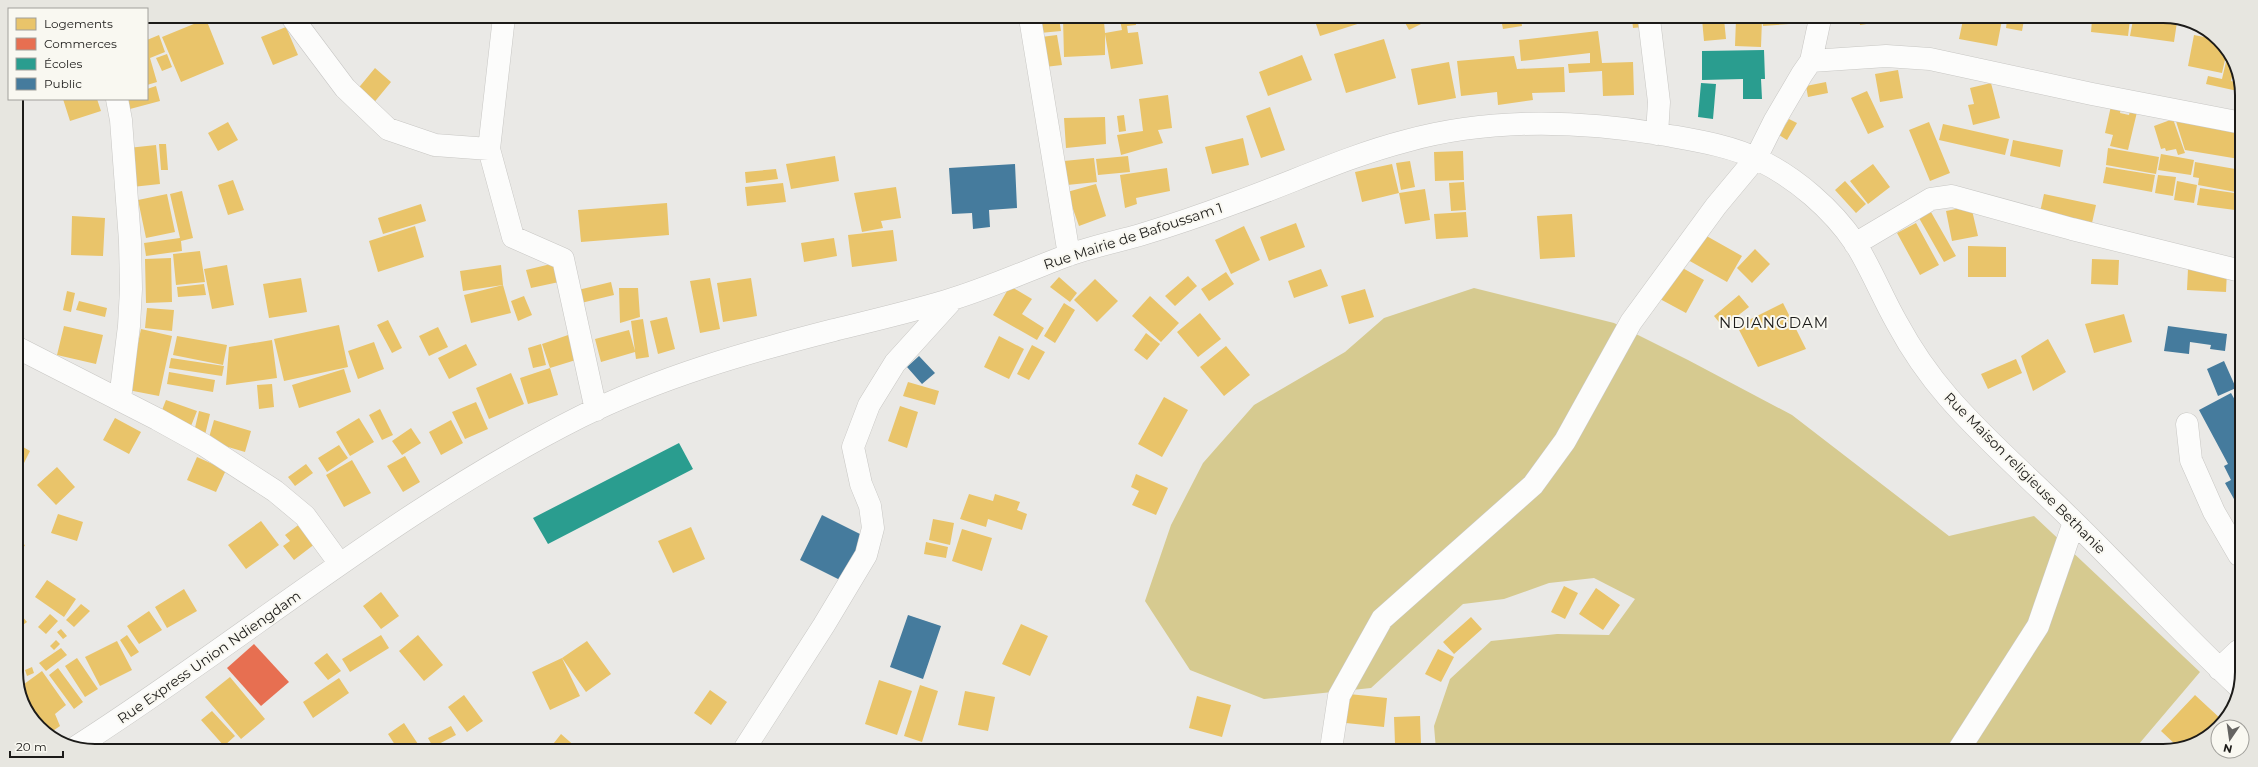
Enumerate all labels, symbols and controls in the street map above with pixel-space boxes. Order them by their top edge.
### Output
legend [8,8,148,100]
text: Logements [44,16,113,31]
text: Commerces [44,36,117,51]
text: Écoles [44,56,83,71]
text: Public [44,76,82,91]
street label: Rue Mairie de Bafoussam 1 [1041,199,1225,273]
district label: NDIANGDAM [1719,313,1829,332]
street label: Rue Maison religieuse Bethanie [1940,388,2110,558]
street label: Rue Express Union Ndiengdam [114,587,304,727]
north arrow [2210,719,2250,759]
scale bar [10,733,63,759]
text: 20 m [16,739,47,754]
text: N [2222,741,2234,757]

